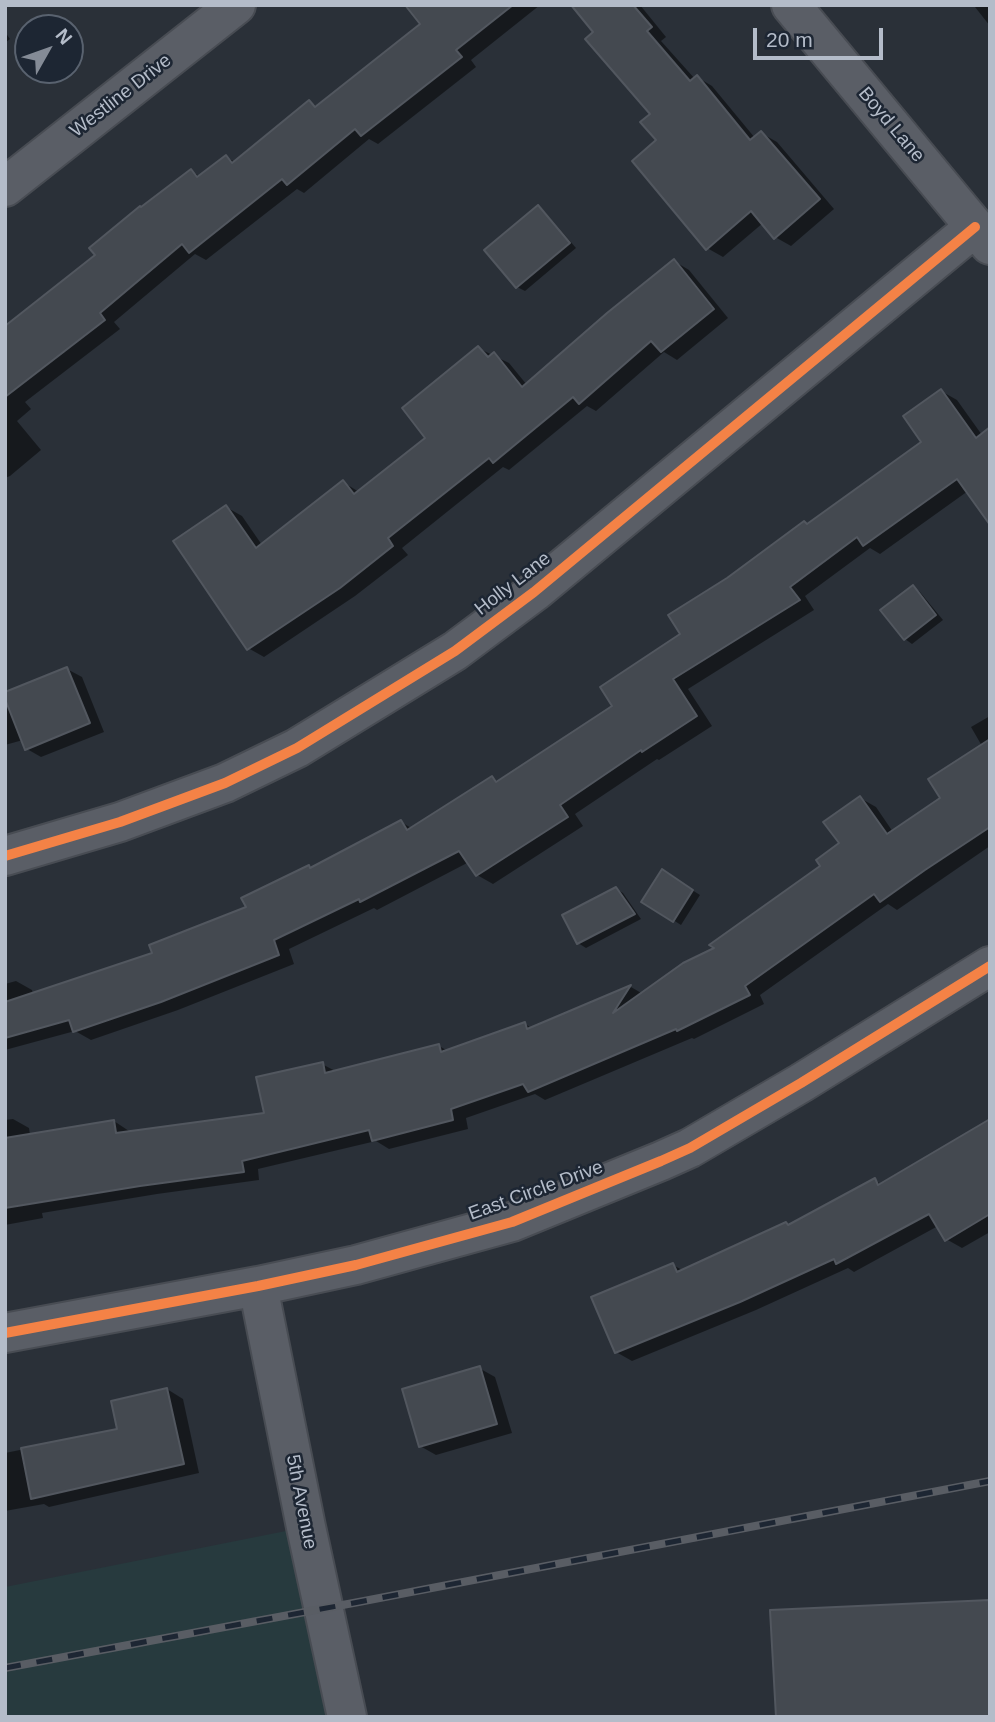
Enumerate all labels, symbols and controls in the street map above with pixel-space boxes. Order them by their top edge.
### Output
north arrow [14,14,84,84]
scale bar [757,14,886,58]
text: N [51,24,76,48]
text: 20 m [766,28,813,51]
street label: Westline Drive [66,49,176,143]
street label: Boyd Lane [853,83,929,167]
street label: Holly Lane [471,547,555,621]
street label: East Circle Drive [466,1156,606,1226]
street label: 5th Avenue [281,1453,321,1551]

